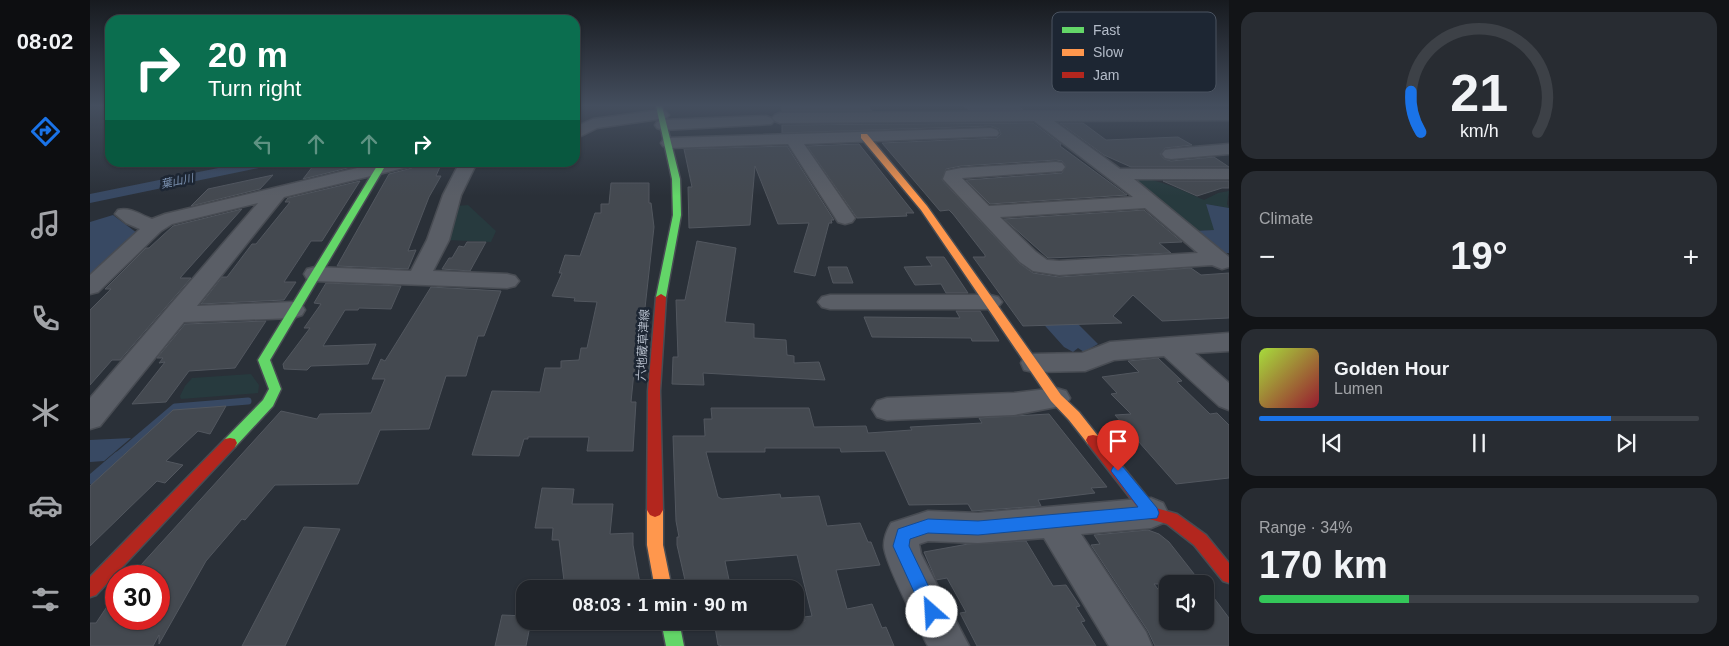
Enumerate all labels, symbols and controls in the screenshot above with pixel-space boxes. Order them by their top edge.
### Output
legend [1052,12,1216,92]
text: Fast [1093,22,1120,38]
text: 08:02 [17,29,73,54]
icon: right [125,35,190,100]
text: 20 m [208,35,288,74]
text: Slow [1093,44,1124,60]
text: 21 [1450,64,1508,122]
text: Jam [1093,67,1119,83]
text: Turn right [208,76,301,101]
icon: directions [28,114,63,149]
text: km/h [1460,121,1498,141]
icon: left [249,130,277,158]
icon: ahead [302,130,330,158]
icon: ahead [355,130,383,158]
icon: right [408,130,436,158]
water label: 葉山川 [160,171,195,190]
icon: music [28,207,63,242]
text: Climate [1259,210,1313,227]
text: 19° [1450,235,1508,277]
text: − [1259,241,1275,272]
text: + [1683,241,1699,272]
icon: phone [28,301,63,336]
street label: 六地蔵草津線 [634,309,652,381]
text: Golden Hour [1334,358,1449,379]
text: Lumen [1334,380,1383,397]
icon: climate [28,395,63,430]
pin [1097,420,1139,471]
icon: arrive [1104,427,1132,455]
icon: previous [1318,429,1346,457]
icon: pause [1465,429,1493,457]
icon: next [1612,429,1640,457]
icon: car [28,488,63,523]
text: Range · 34% [1259,519,1352,536]
text: 170 km [1259,544,1388,586]
speed limit sign: 30 [105,565,170,630]
map controls [1159,575,1214,630]
button: sound [1159,575,1214,630]
icon: filters [28,582,63,617]
position arrow [905,585,957,637]
text: 08:03 · 1 min · 90 m [572,594,748,615]

